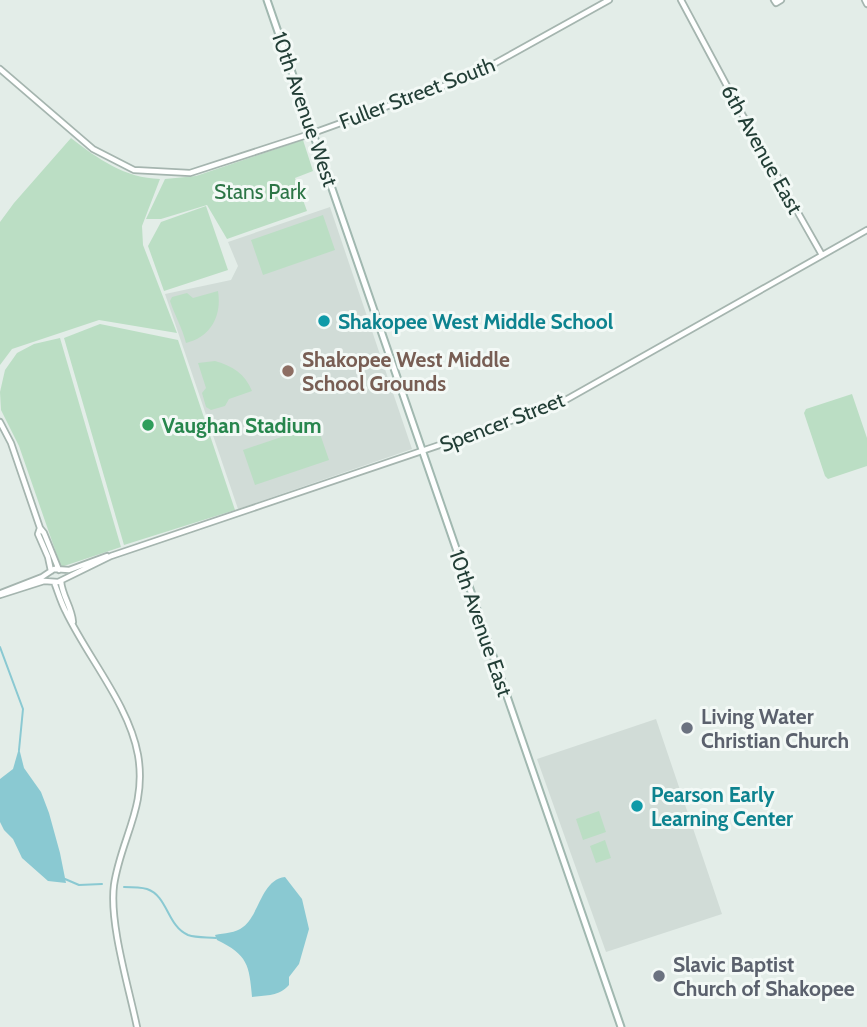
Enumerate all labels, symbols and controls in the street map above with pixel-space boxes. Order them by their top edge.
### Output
street label: 10th Avenue West [267,29,343,189]
street label: Fuller Street South [335,52,499,134]
street label: 6th Avenue East [716,80,808,218]
park label: Stans Park [214,179,307,204]
place label: Shakopee West Middle School [338,309,614,334]
marker: Shakopee West Middle School [316,313,332,329]
place label: Shakopee West Middle School Grounds [302,347,510,396]
marker: Shakopee West Middle School Grounds [280,363,296,379]
street label: Spencer Street [436,387,568,457]
place label: Vaughan Stadium [162,413,321,438]
marker: Vaughan Stadium [140,417,156,433]
street label: 10th Avenue East [444,546,518,700]
place label: Living Water Christian Church [701,704,849,753]
marker: Living Water Christian Church [679,720,695,736]
place label: Pearson Early Learning Center [651,782,793,831]
marker: Pearson Early Learning Center [629,798,645,814]
place label: Slavic Baptist Church of Shakopee [673,952,855,1001]
marker: Slavic Baptist Church of Shakopee [651,968,667,984]

